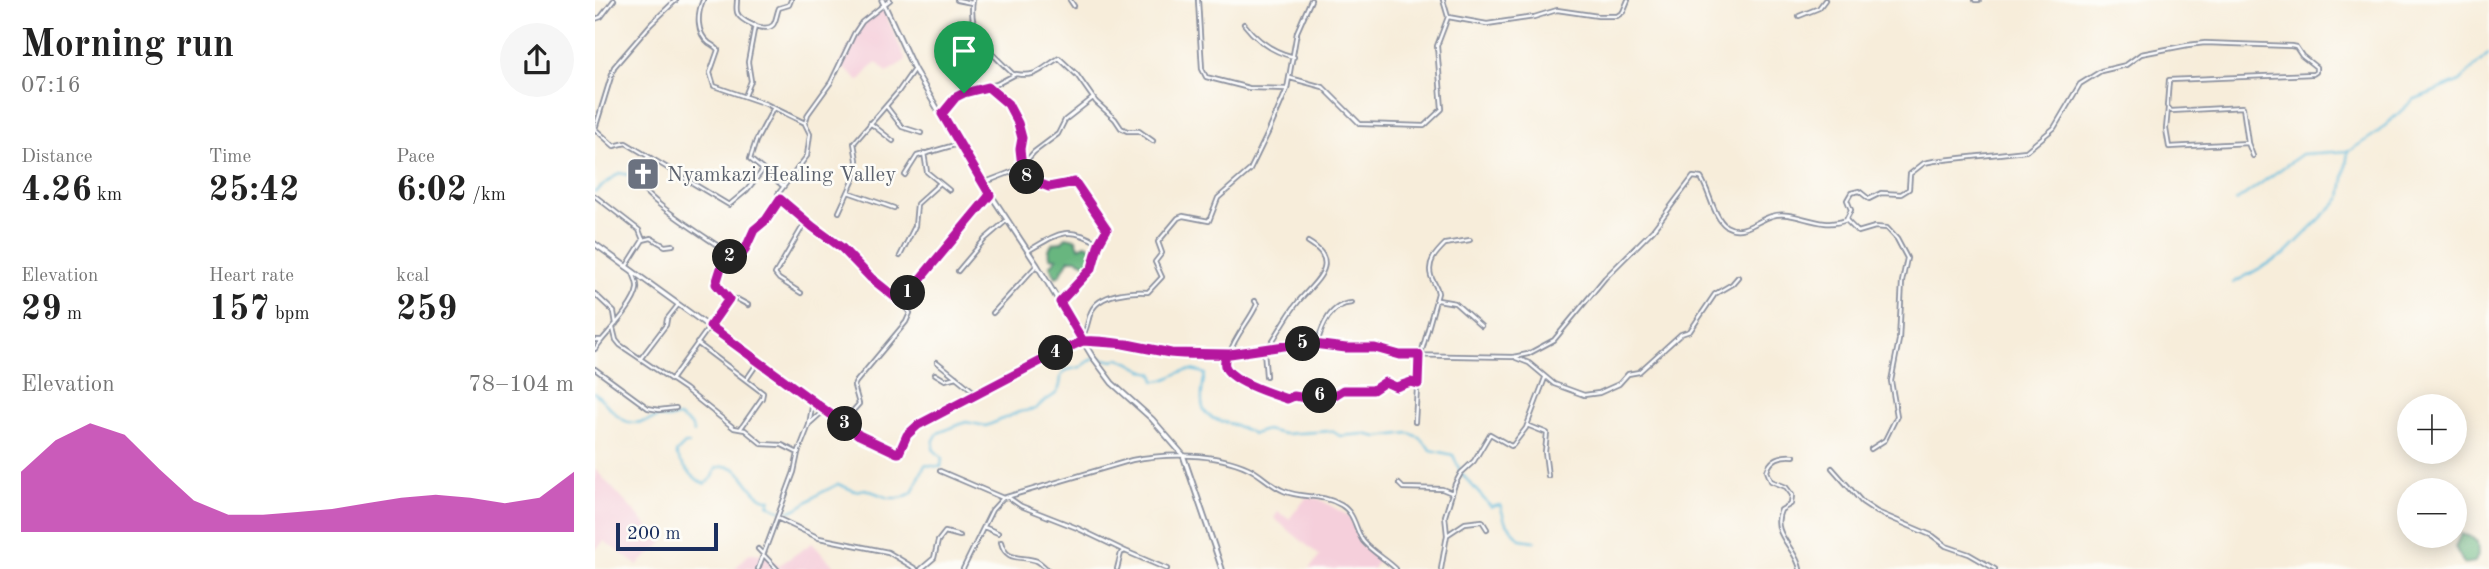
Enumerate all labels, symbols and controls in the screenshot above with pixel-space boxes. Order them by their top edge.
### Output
pin [934,21,994,93]
button: share [500,23,574,97]
text: Morning run [21,27,234,65]
icon: arrive [945,32,983,70]
text: 07:16 [21,74,81,97]
text: Distance [21,148,93,167]
text: Time [209,148,251,167]
text: Pace [396,148,435,167]
church icon: Nyamkazi Healing Valley [624,155,662,193]
pin: 8 [1009,160,1045,194]
place label: Nyamkazi Healing Valley [667,165,896,186]
text: 8 [1021,167,1032,186]
text: 4.26 [21,173,92,208]
text: 25:42 [209,173,300,208]
text: 6:02 [396,173,467,208]
text: km [92,186,122,205]
text: /km [467,186,506,205]
pin: 2 [713,240,747,274]
text: 2 [724,247,735,266]
text: Elevation [21,267,98,286]
text: Heart rate [209,267,294,286]
text: kcal [396,267,429,286]
pin: 1 [891,276,925,310]
text: 1 [902,283,913,302]
text: 29 [21,292,62,327]
text: 157 [209,292,270,327]
text: 259 [396,292,457,327]
text: m [62,305,82,324]
text: bpm [270,305,310,324]
pin: 5 [1285,326,1321,362]
text: 5 [1297,334,1308,353]
pin: 4 [1039,336,1073,370]
text: 4 [1050,343,1061,362]
text: Elevation [21,373,115,396]
text: 78–104 m [468,373,574,396]
pin: 6 [1303,378,1337,414]
text: 6 [1314,386,1325,405]
map controls [2397,394,2467,548]
button: + [2397,394,2467,464]
pin: 3 [827,406,863,442]
text: 3 [839,414,850,433]
button: − [2397,478,2467,548]
scale bar [616,520,717,552]
text: 200 m [627,525,680,544]

